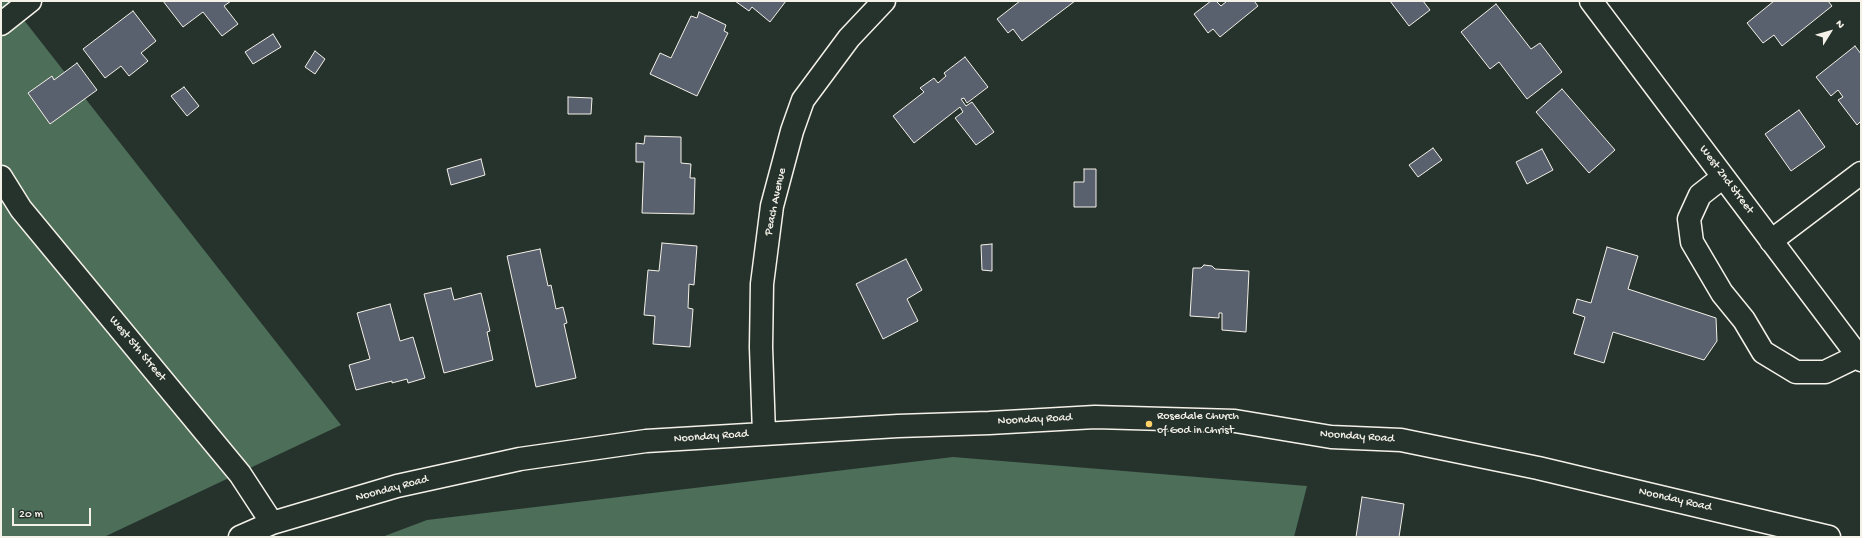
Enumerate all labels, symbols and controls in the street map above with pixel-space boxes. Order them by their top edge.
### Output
north arrow [1810,12,1850,52]
text: N [1833,18,1847,31]
street label: West 2nd Street [1696,143,1756,217]
street label: Peach Avenue [762,167,790,237]
street label: West 5th Street [105,313,169,385]
place label: Rosedale Church of God in Christ [1157,410,1239,438]
street label: Noonday Road [997,411,1073,429]
marker: Rosedale Church of God in Christ [1144,419,1154,429]
street label: Noonday Road [673,427,749,447]
street label: Noonday Road [1319,427,1395,447]
street label: Noonday Road [354,472,430,506]
street label: Noonday Road [1637,485,1713,515]
scale bar [14,500,93,526]
text: 20 m [19,508,43,522]

